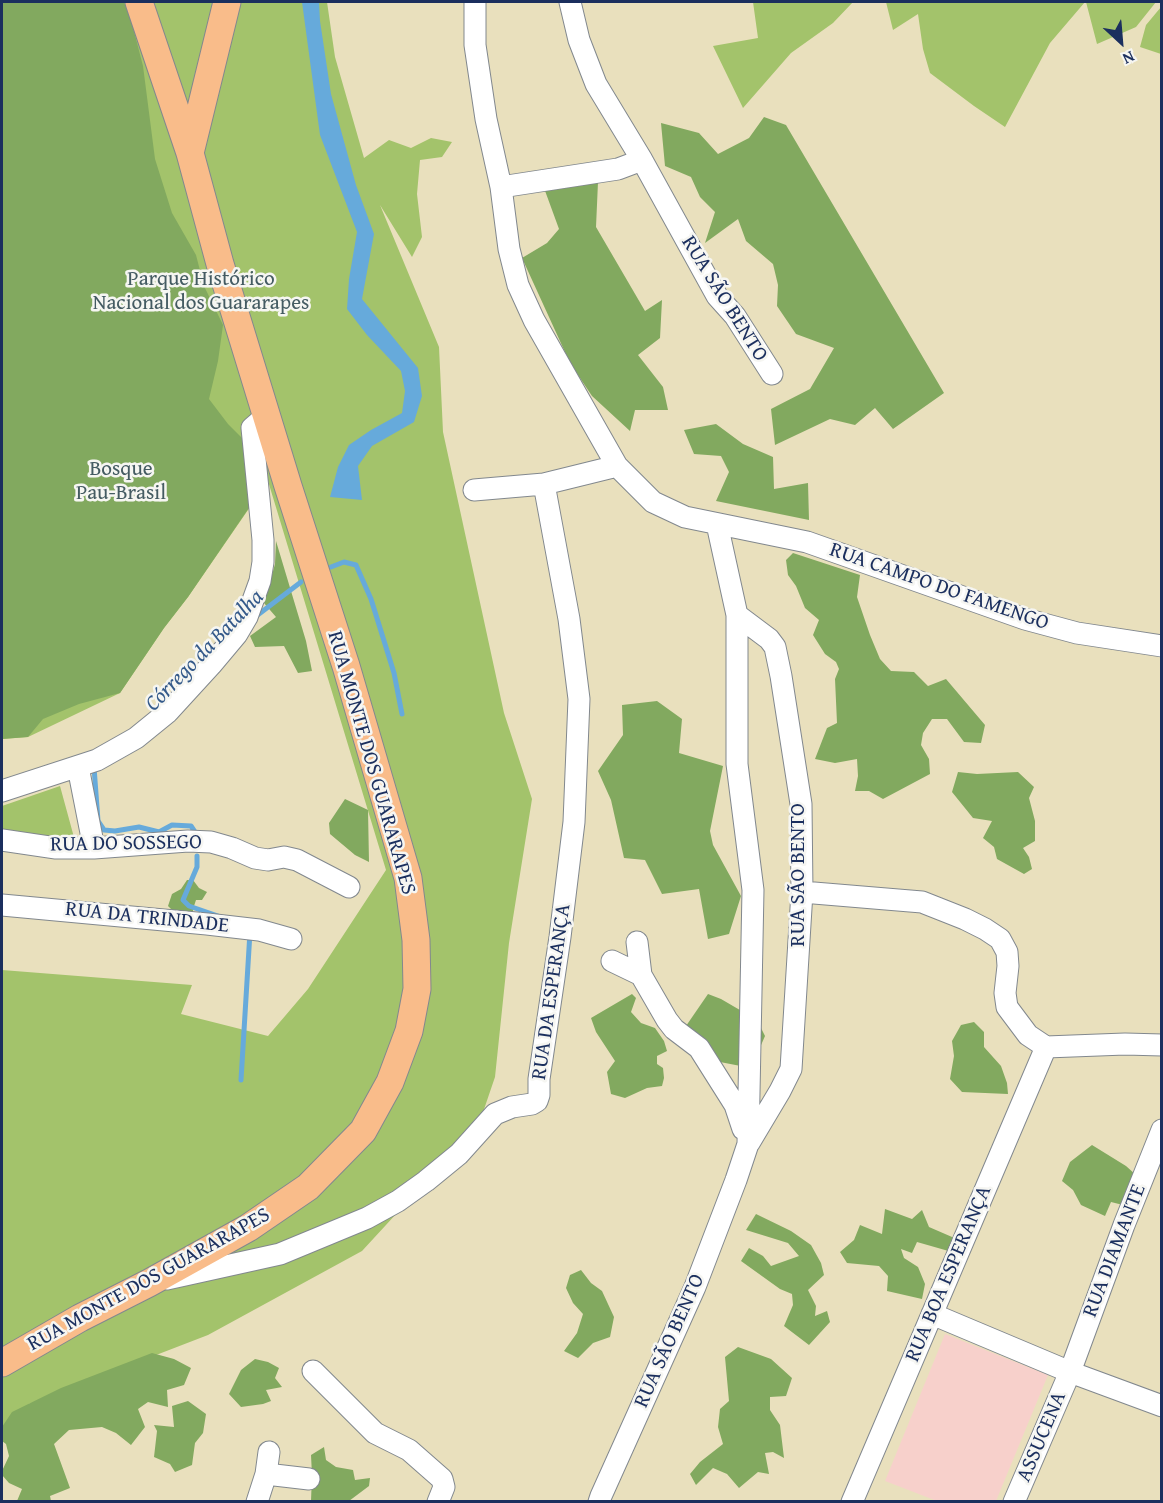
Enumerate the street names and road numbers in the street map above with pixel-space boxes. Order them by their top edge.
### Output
street label: RUA SÃO BENTO [675,232,773,366]
street label: RUA CAMPO DO FAMENGO [826,538,1052,636]
street label: RUA MONTE DOS GUARARAPES [321,628,421,898]
street label: RUA SÃO BENTO [786,803,812,947]
street label: RUA DO SOSSEGO [50,830,202,858]
street label: RUA DA TRINDADE [64,897,230,939]
street label: RUA DA ESPERANÇA [527,902,577,1082]
street label: RUA DIAMANTE [1078,1181,1152,1321]
street label: RUA BOA ESPERANÇA [900,1182,998,1366]
street label: RUA MONTE DOS GUARARAPES [23,1203,275,1357]
street label: RUA SÃO BENTO [629,1270,711,1412]
street label: ASSUCENA [1012,1388,1072,1486]

